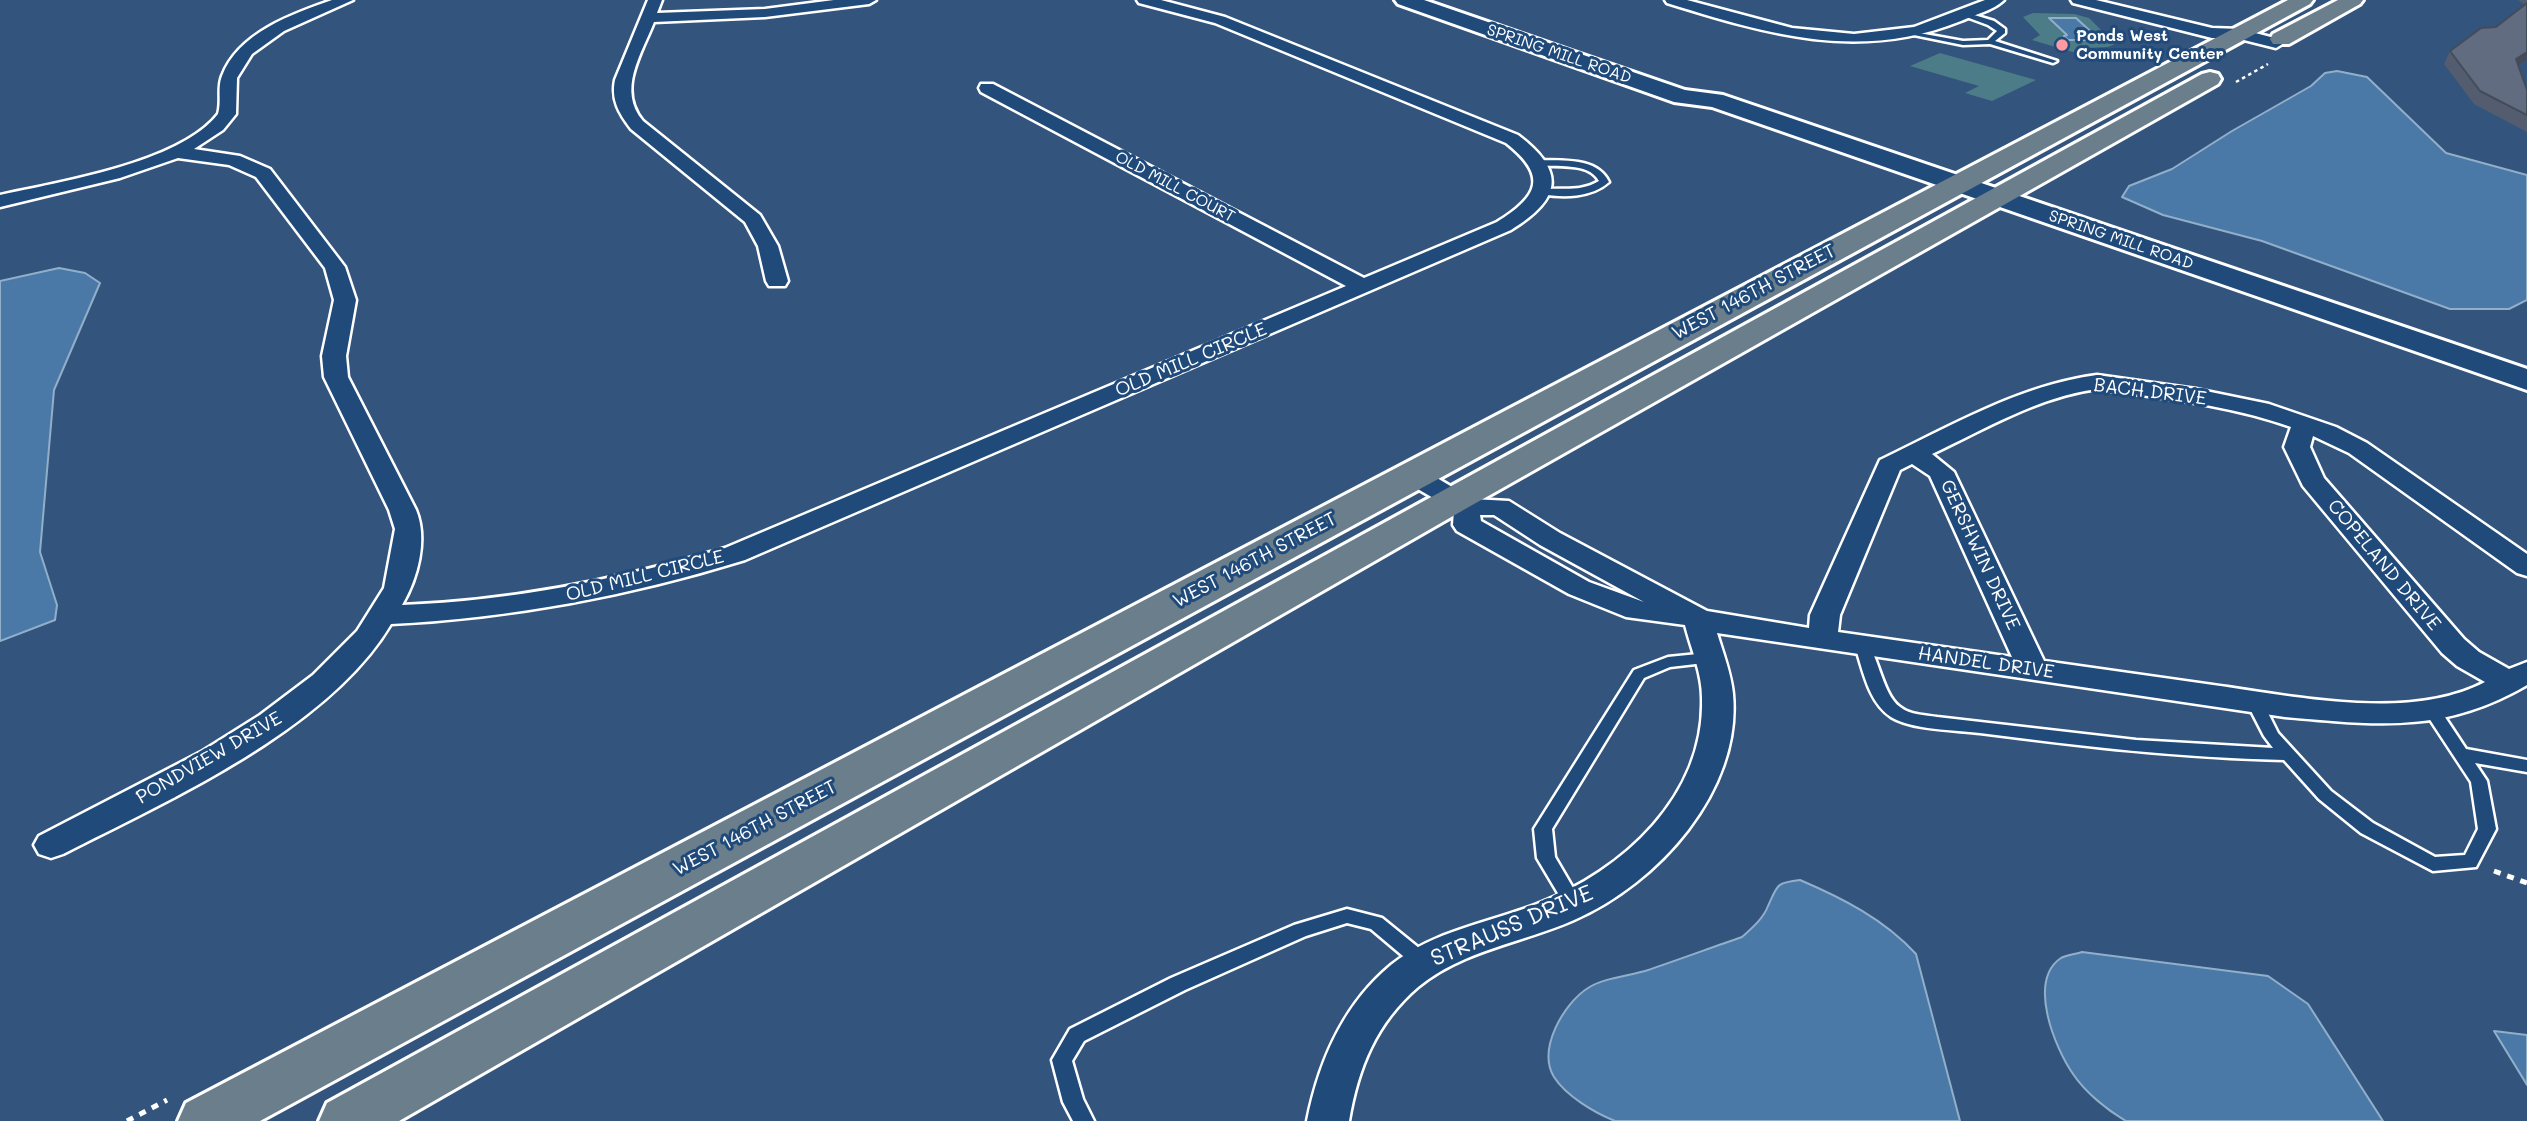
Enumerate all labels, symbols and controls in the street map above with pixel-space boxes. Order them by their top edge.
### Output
street label: SPRING MILL ROAD [1484,20,1634,88]
place label: Ponds West Community Center [2076,26,2224,64]
marker: Ponds West Community Center [2054,37,2070,53]
street label: OLD MILL COURT [1112,147,1238,227]
street label: SPRING MILL ROAD [2046,206,2196,274]
street label: WEST 146TH STREET [1668,239,1840,345]
street label: OLD MILL CIRCLE [1112,318,1270,402]
street label: BACH DRIVE [2092,374,2208,410]
street label: GERSHWIN DRIVE [1935,476,2025,634]
street label: COPELAND DRIVE [2323,495,2445,635]
street label: WEST 146TH STREET [1169,507,1341,613]
street label: OLD MILL CIRCLE [564,545,726,607]
street label: HANDEL DRIVE [1916,642,2056,684]
street label: PONDVIEW DRIVE [132,707,286,809]
street label: WEST 146TH STREET [669,775,841,881]
street label: STRAUSS DRIVE [1427,879,1597,973]

